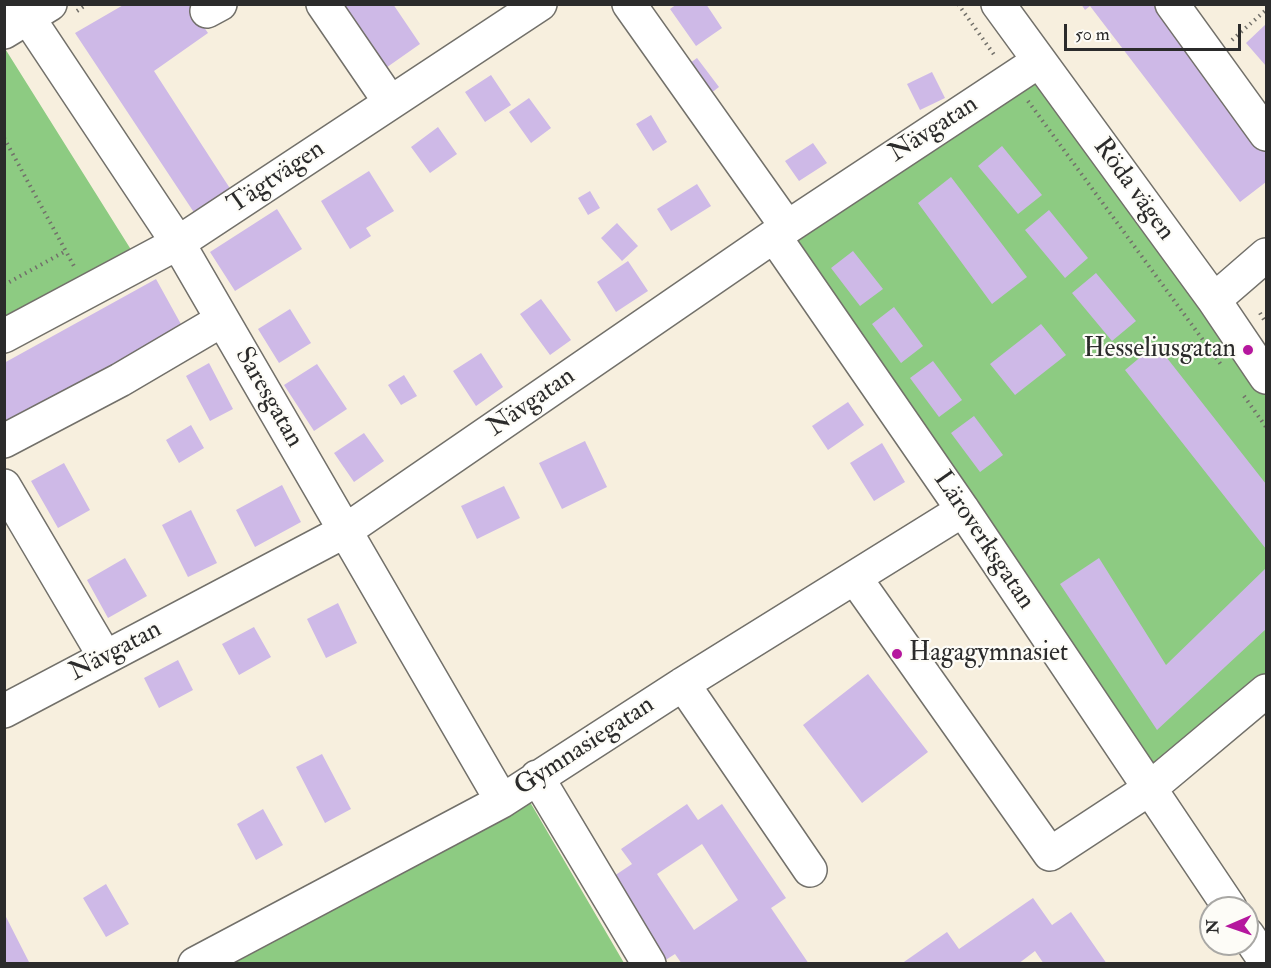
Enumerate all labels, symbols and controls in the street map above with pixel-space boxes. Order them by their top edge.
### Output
scale bar [1067,12,1244,50]
text: 50 m [1075,23,1110,46]
street label: Nävgatan [884,90,984,170]
street label: Röda vägen [1086,133,1180,247]
street label: Tägtvägen [223,134,331,222]
place label: Hesseliusgatan [1084,334,1236,366]
street label: Saresgatan [227,342,309,454]
marker: Hesseliusgatan [1241,343,1255,357]
street label: Nävgatan [482,362,582,444]
street label: Läroverksgatan [925,466,1041,616]
street label: Nävgatan [65,615,167,689]
place label: Hagagymnasiet [909,638,1068,670]
marker: Hagagymnasiet [890,647,904,661]
street label: Gymnasiegatan [509,690,661,804]
north arrow [1199,896,1259,956]
text: N [1203,919,1223,934]

